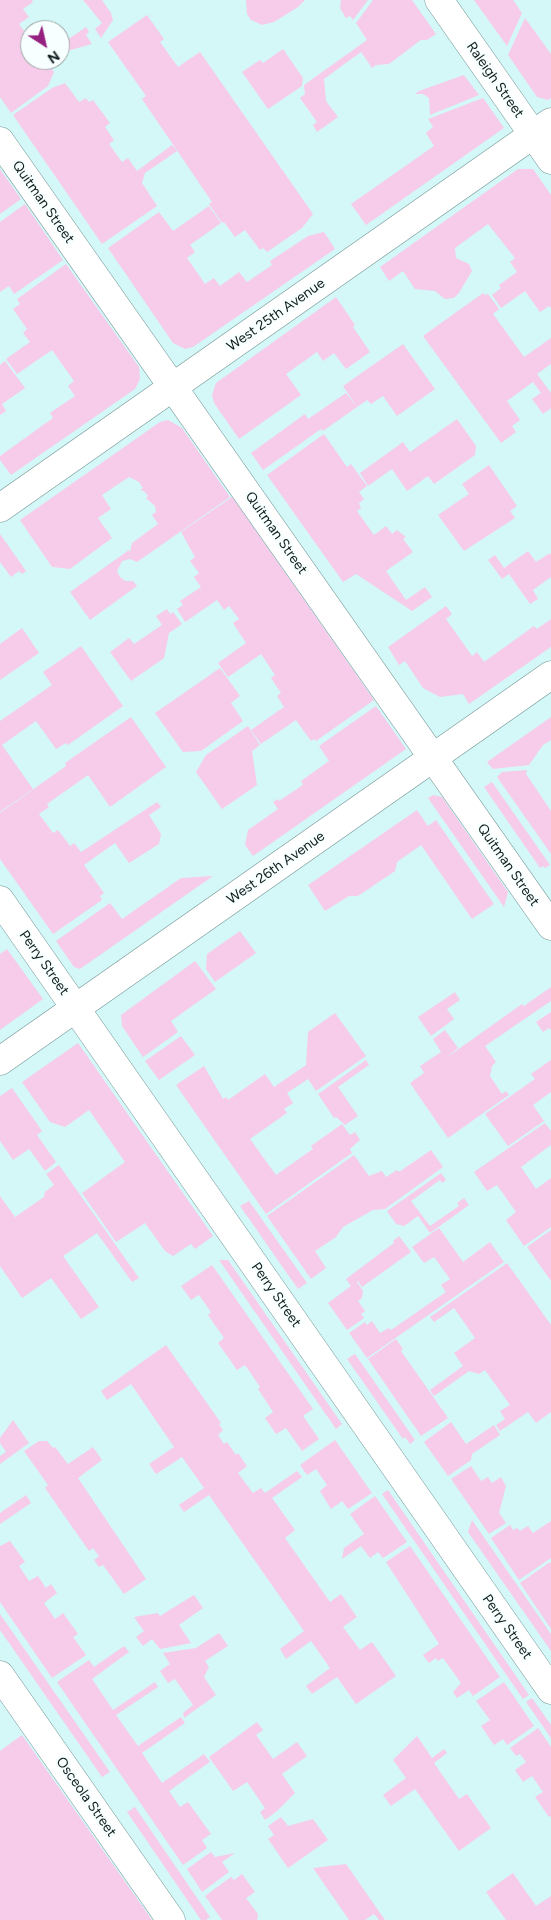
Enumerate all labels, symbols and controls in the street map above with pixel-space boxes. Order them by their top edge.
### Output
north arrow [20,20,70,70]
street label: Raleigh Street [463,39,527,121]
text: N [44,47,63,67]
street label: Quitman Street [8,158,78,246]
street label: West 25th Avenue [224,275,328,355]
street label: Quitman Street [241,489,311,577]
street label: Quitman Street [473,821,543,909]
street label: West 26th Avenue [224,828,328,908]
street label: Perry Street [16,927,72,999]
street label: Perry Street [248,1259,304,1331]
street label: Perry Street [479,1591,535,1663]
street label: Osceola Street [52,1754,120,1840]

